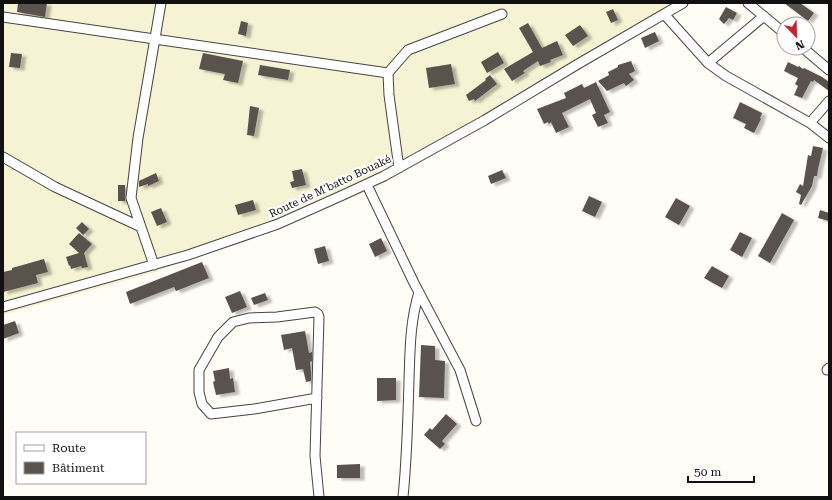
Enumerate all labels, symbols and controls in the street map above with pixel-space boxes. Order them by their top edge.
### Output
north arrow [776,16,816,56]
text: N [793,37,806,53]
street label: Route de M'batto Bouaké [267,152,393,221]
legend [16,432,146,484]
text: Route [52,441,86,455]
scale bar [688,458,754,484]
text: Bâtiment [52,461,105,475]
text: 50 m [694,465,721,479]

